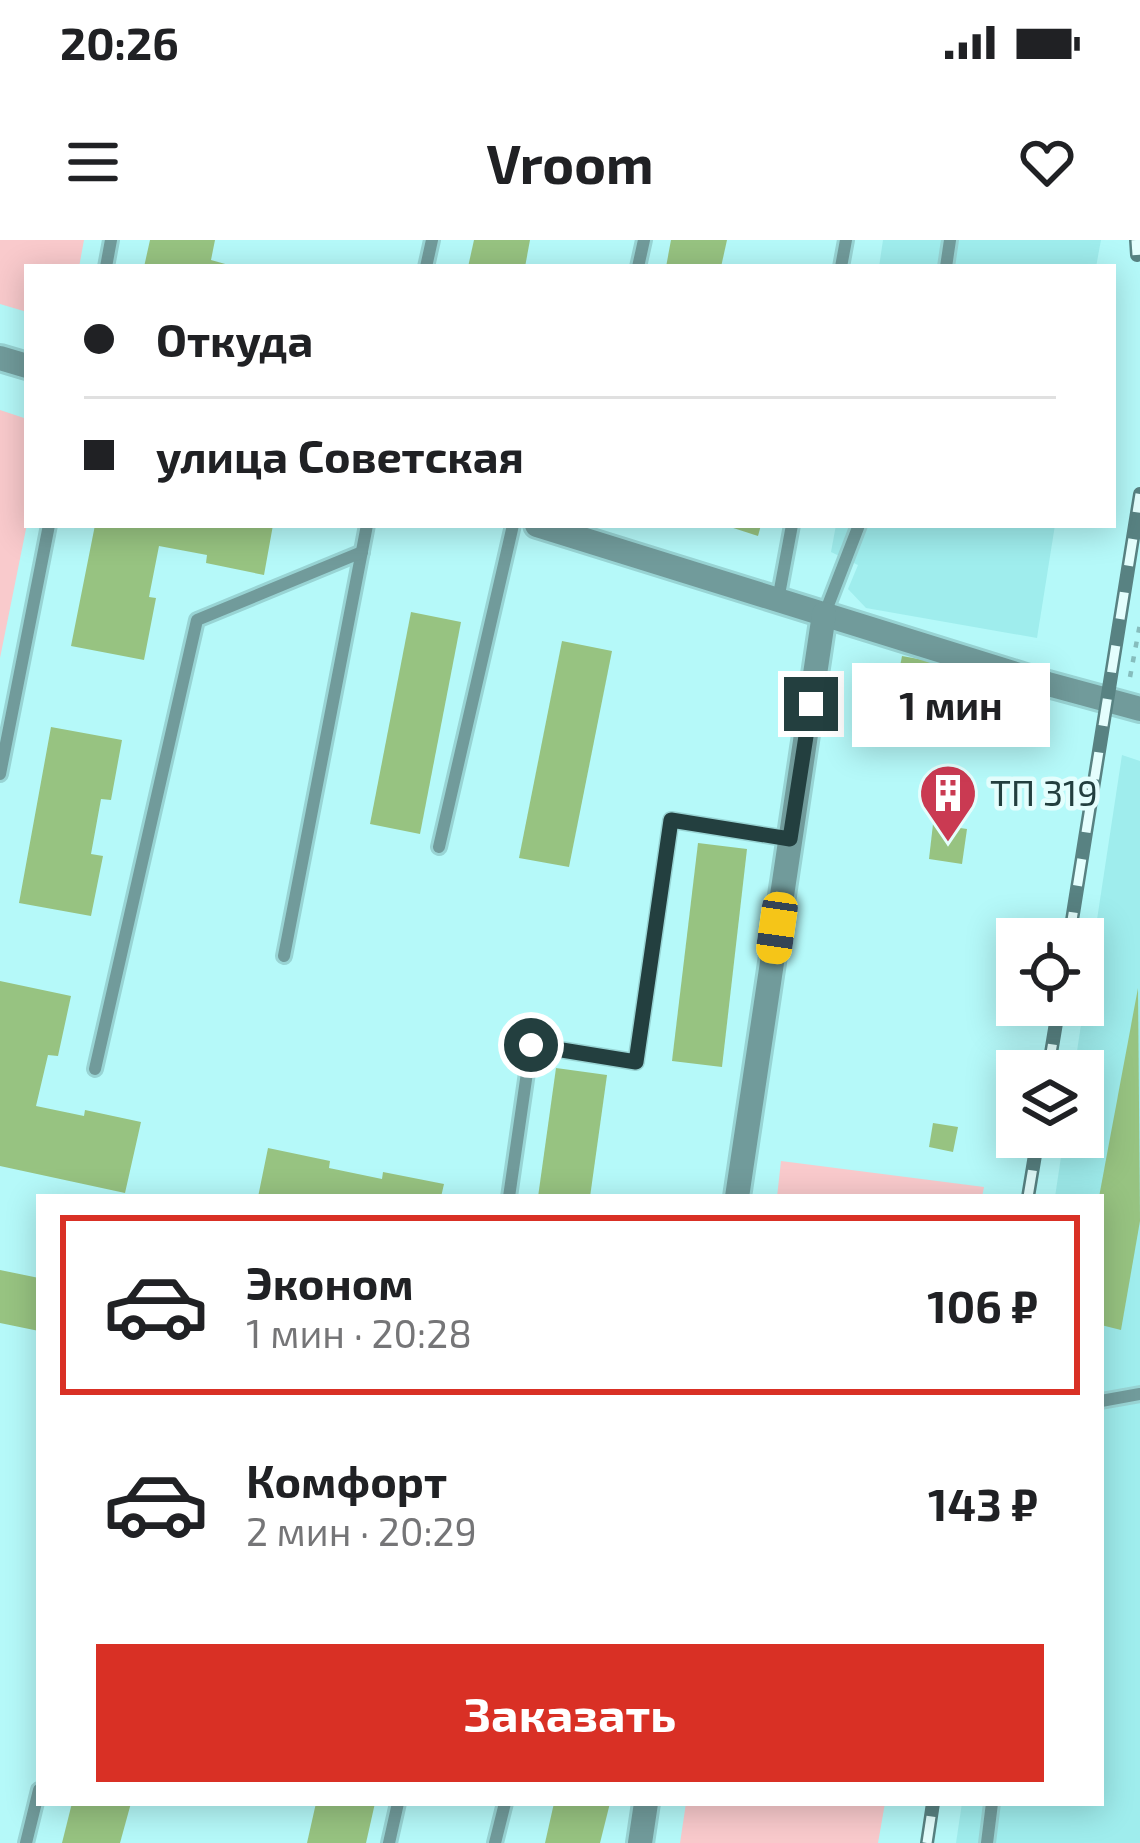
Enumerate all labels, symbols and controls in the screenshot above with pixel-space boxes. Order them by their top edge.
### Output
text: 20:26 [60,15,179,69]
icon: menu [60,129,126,195]
icon: heart [1014,129,1080,195]
text: Vroom [486,130,654,195]
text: Откуда [156,312,313,366]
text: улица Советская [156,428,524,482]
callout: 1 мин [853,662,1051,746]
route end [784,677,838,731]
text: 1 мин [899,681,1003,728]
building icon: ТП 319 [917,762,979,844]
place label: ТП 319 [990,770,1098,813]
car [754,890,800,966]
map controls [996,918,1104,1158]
button: locate [996,918,1104,1026]
route start [504,1018,558,1072]
button: layers [996,1050,1104,1158]
icon: car [102,1251,210,1359]
text: Эконом [246,1255,414,1309]
text: 106 ₽ [927,1278,1038,1332]
text: 1 мин · 20:28 [246,1309,472,1356]
icon: car [102,1449,210,1557]
text: Комфорт [246,1453,447,1507]
text: 143 ₽ [928,1476,1038,1530]
text: 2 мин · 20:29 [246,1507,477,1554]
button: Заказать [96,1644,1044,1782]

